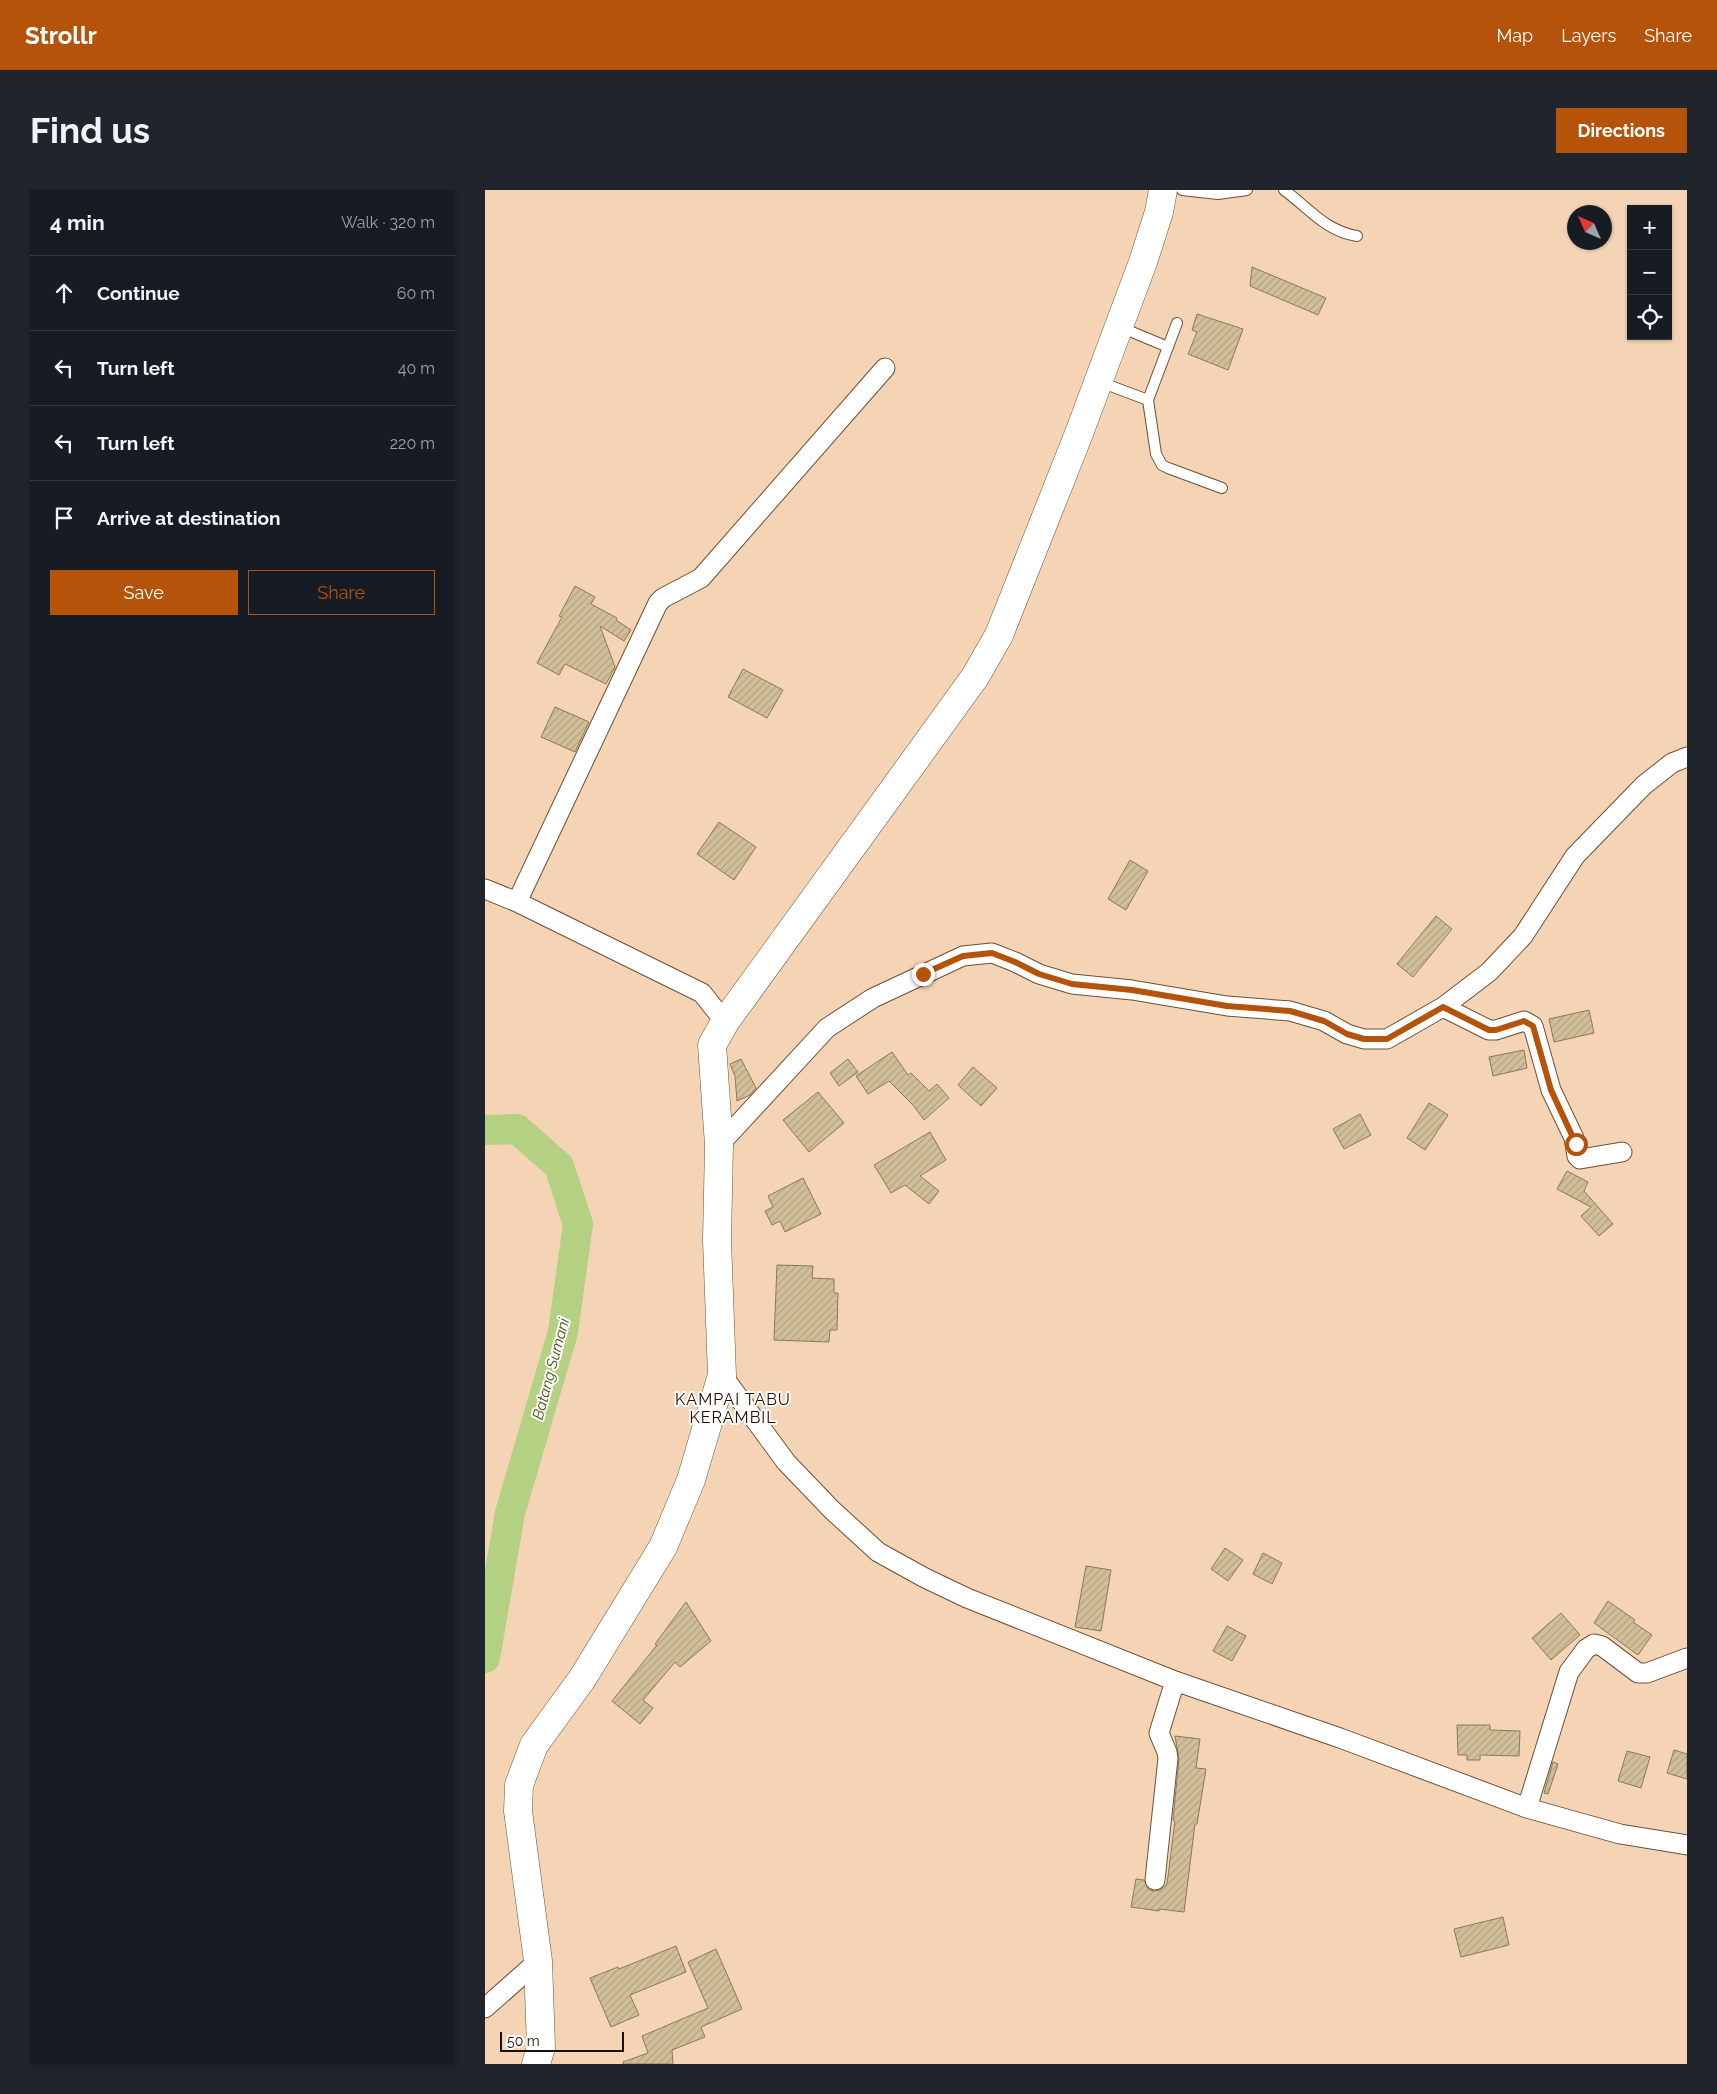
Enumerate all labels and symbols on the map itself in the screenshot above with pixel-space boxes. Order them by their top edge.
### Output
north arrow [1567,205,1612,250]
route end [912,963,935,986]
route start [1565,1133,1588,1156]
water label: Batang Sumani [529,1316,573,1422]
district label: KAMPAI TABU KERAMBIL [675,1390,791,1427]
scale bar [500,2029,624,2052]

